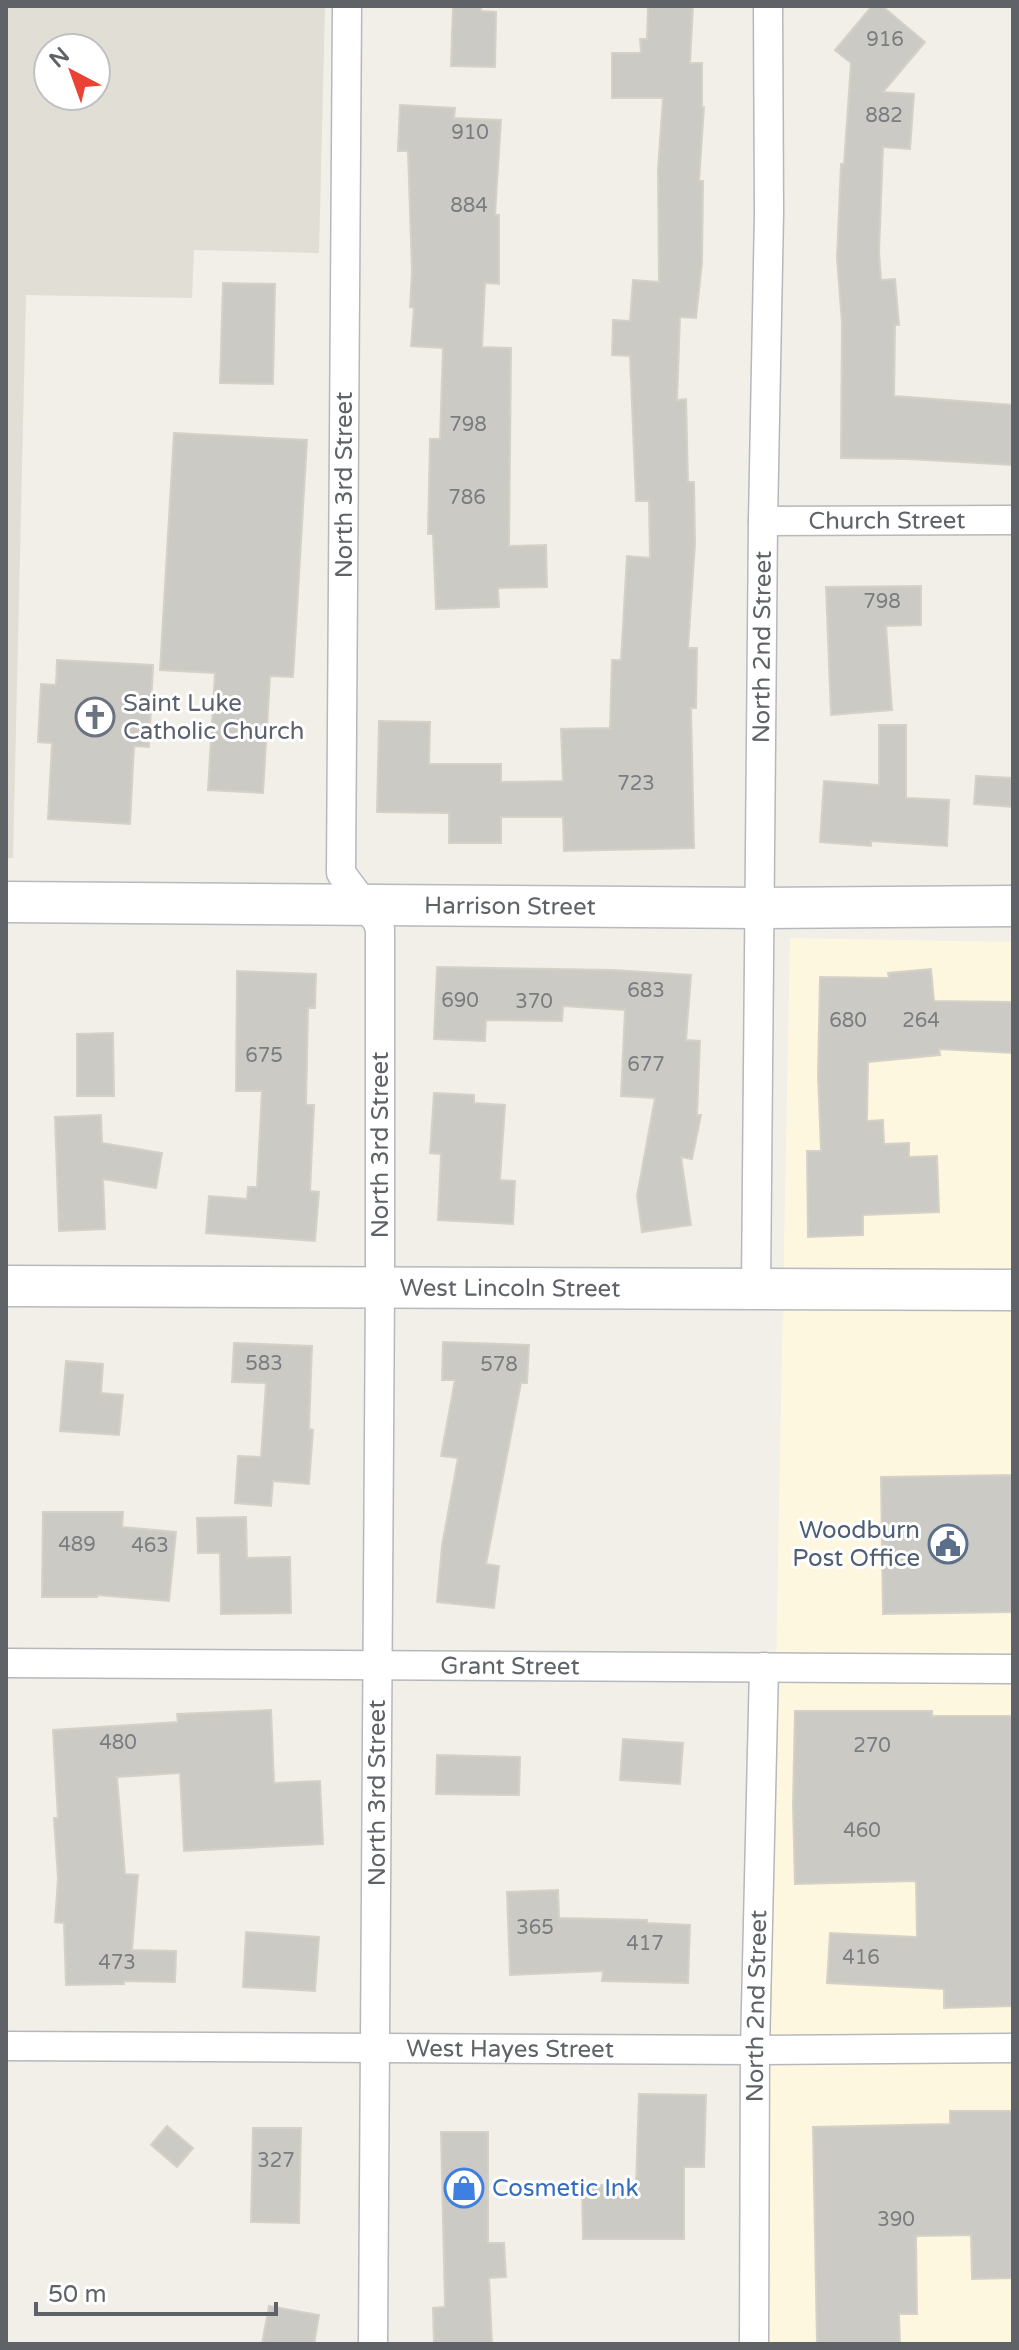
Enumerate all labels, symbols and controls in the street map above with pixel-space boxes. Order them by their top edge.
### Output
house number: 916 [866,28,904,52]
north arrow [32,32,112,112]
text: N [44,42,75,73]
house number: 882 [865,104,903,128]
house number: 910 [451,121,489,145]
house number: 884 [450,194,488,218]
street label: North 3rd Street [330,392,359,578]
house number: 798 [449,413,487,437]
house number: 786 [448,486,486,510]
street label: Church Street [808,506,966,535]
street label: North 2nd Street [746,551,777,743]
house number: 798 [863,590,901,614]
place label: Saint Luke Catholic Church [123,689,304,746]
church icon: Saint Luke Catholic Church [74,696,116,738]
house number: 723 [617,772,655,796]
street label: Harrison Street [424,891,596,921]
house number: 683 [627,979,665,1003]
house number: 690 [441,989,479,1013]
house number: 370 [515,990,553,1014]
house number: 680 [829,1009,867,1033]
house number: 264 [902,1009,940,1033]
house number: 675 [245,1044,283,1068]
street label: North 3rd Street [366,1052,395,1238]
house number: 677 [627,1053,665,1077]
street label: West Lincoln Street [400,1273,620,1303]
house number: 583 [245,1352,283,1376]
house number: 578 [480,1353,518,1377]
place label: Woodburn Post Office [792,1516,920,1573]
public building icon: Woodburn Post Office [927,1523,969,1565]
house number: 489 [58,1533,96,1557]
house number: 463 [131,1534,169,1558]
street label: Grant Street [440,1651,580,1681]
street label: North 3rd Street [363,1700,392,1886]
house number: 480 [99,1731,137,1755]
house number: 270 [853,1734,891,1758]
house number: 460 [843,1819,881,1843]
street label: North 2nd Street [740,1909,773,2102]
house number: 365 [516,1916,554,1940]
house number: 417 [626,1932,664,1956]
house number: 416 [842,1946,880,1970]
house number: 473 [98,1951,136,1975]
street label: West Hayes Street [406,2034,614,2064]
house number: 327 [257,2149,295,2173]
shop icon: Cosmetic Ink [443,2167,485,2209]
place label: Cosmetic Ink [492,2174,639,2203]
house number: 390 [877,2208,915,2232]
scale bar [36,2266,276,2316]
text: 50 m [48,2280,106,2309]

